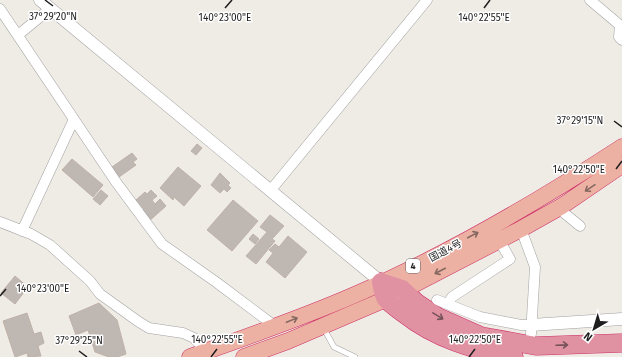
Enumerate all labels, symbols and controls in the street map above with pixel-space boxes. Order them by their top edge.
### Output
text: 37°29'20"N [29,11,77,23]
text: 140°23'00"E [199,12,251,24]
text: 140°22'55"E [458,12,510,24]
text: 37°29'15"N [557,115,603,127]
text: 140°22'50"E [553,164,605,176]
one-way arrow [585,184,596,192]
one-way arrow [467,231,479,239]
street label: 国道4号 [427,237,464,264]
road number: 4 [406,259,420,273]
one-way arrow [434,268,446,275]
text: 140°23'00"E [17,283,69,295]
north arrow [574,309,614,349]
one-way arrow [432,313,444,321]
one-way arrow [286,316,298,323]
text: N [581,329,595,344]
text: 140°22'55"E [191,334,243,346]
text: 140°22'50"E [449,334,501,346]
text: 37°29'25"N [55,335,103,347]
one-way arrow [555,342,568,349]

